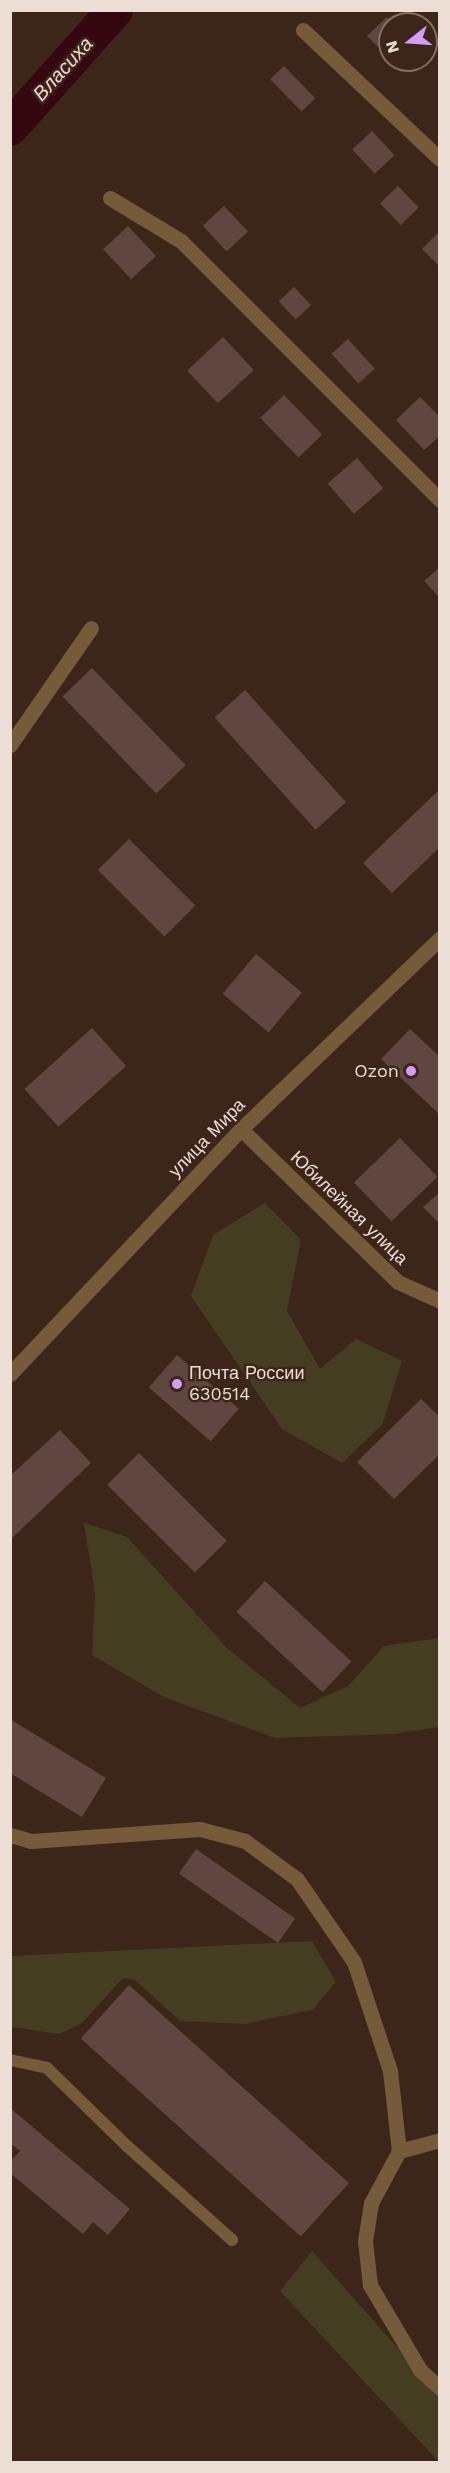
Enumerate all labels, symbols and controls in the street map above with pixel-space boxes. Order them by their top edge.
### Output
north arrow [378,12,438,72]
water label: Власиха [28,32,98,106]
text: N [381,38,403,55]
place label: Ozon [354,1060,399,1082]
marker: Ozon [404,1064,418,1078]
street label: улица Мира [164,1094,250,1182]
street label: Юбилейная улица [286,1147,412,1269]
place label: Почта России 630514 [189,1363,304,1406]
marker: Почта России 630514 [170,1377,184,1391]

